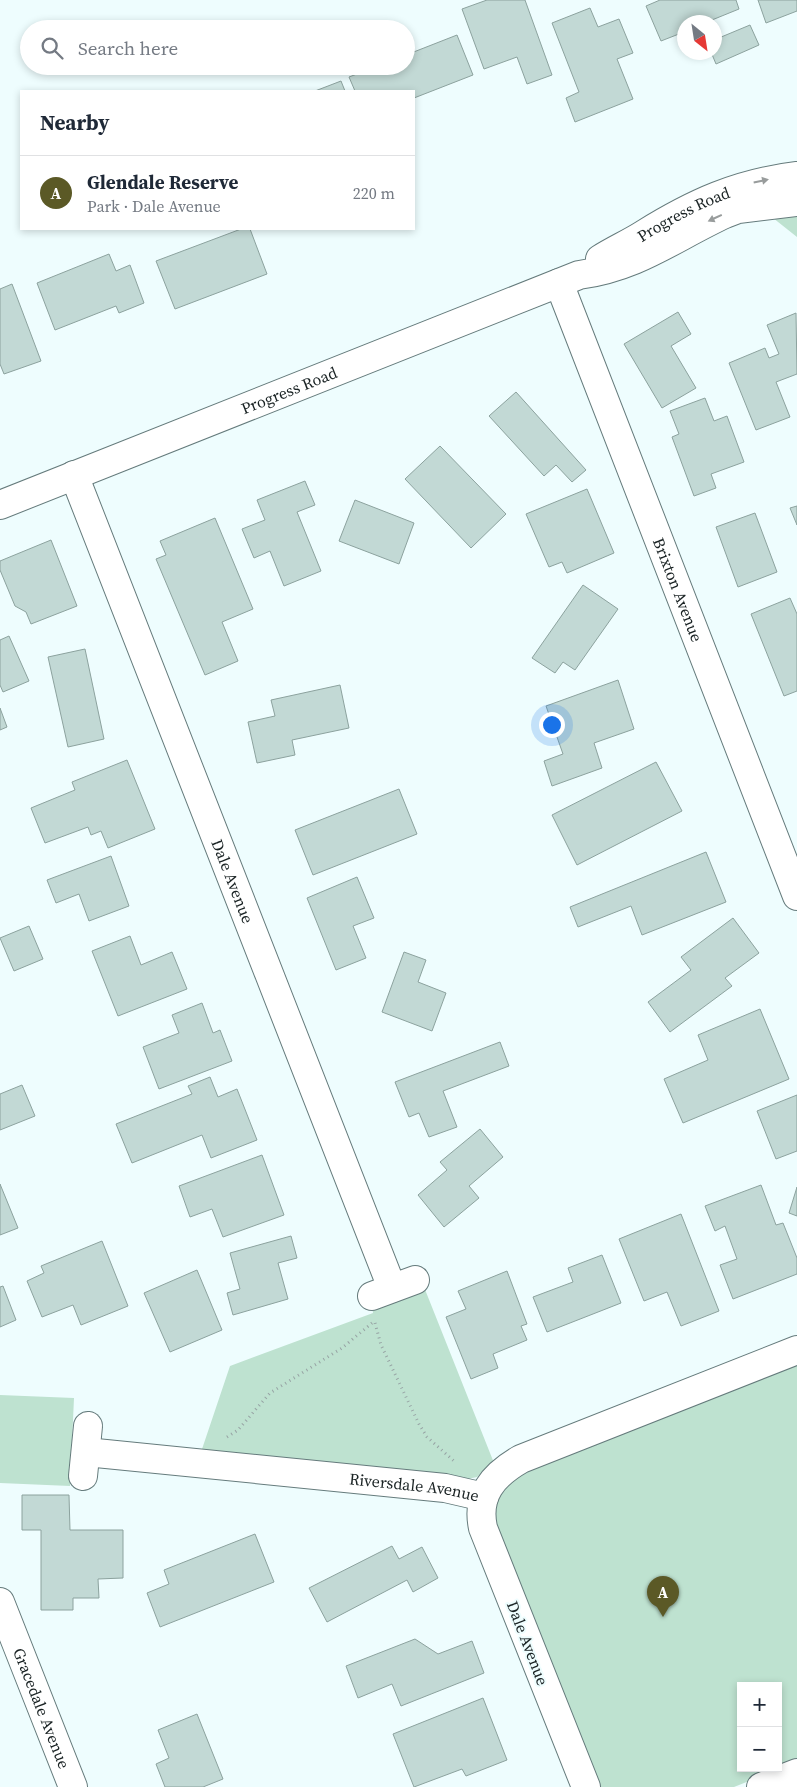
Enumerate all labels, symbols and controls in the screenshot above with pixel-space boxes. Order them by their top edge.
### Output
north arrow [677,15,722,60]
search box [20,20,415,75]
icon: search [38,34,66,62]
text: Search here [78,35,178,61]
text: Nearby [40,108,110,137]
text: Glendale Reserve [87,169,238,195]
one-way arrow [754,177,769,185]
street label: Progress Road [633,181,733,247]
text: A [51,182,61,204]
text: 220 m [353,182,395,204]
text: Park · Dale Avenue [87,195,221,217]
one-way arrow [708,214,723,223]
street label: Progress Road [238,361,340,419]
street label: Brixton Avenue [648,534,708,645]
your location [539,712,565,738]
street label: Dale Avenue [206,836,259,926]
street label: Riversdale Avenue [348,1467,481,1506]
pin: A [647,1576,679,1617]
street label: Dale Avenue [502,1598,554,1688]
street label: Gracedale Avenue [8,1644,76,1772]
map controls [737,1682,782,1772]
button: + [737,1682,782,1727]
button: − [737,1727,782,1772]

